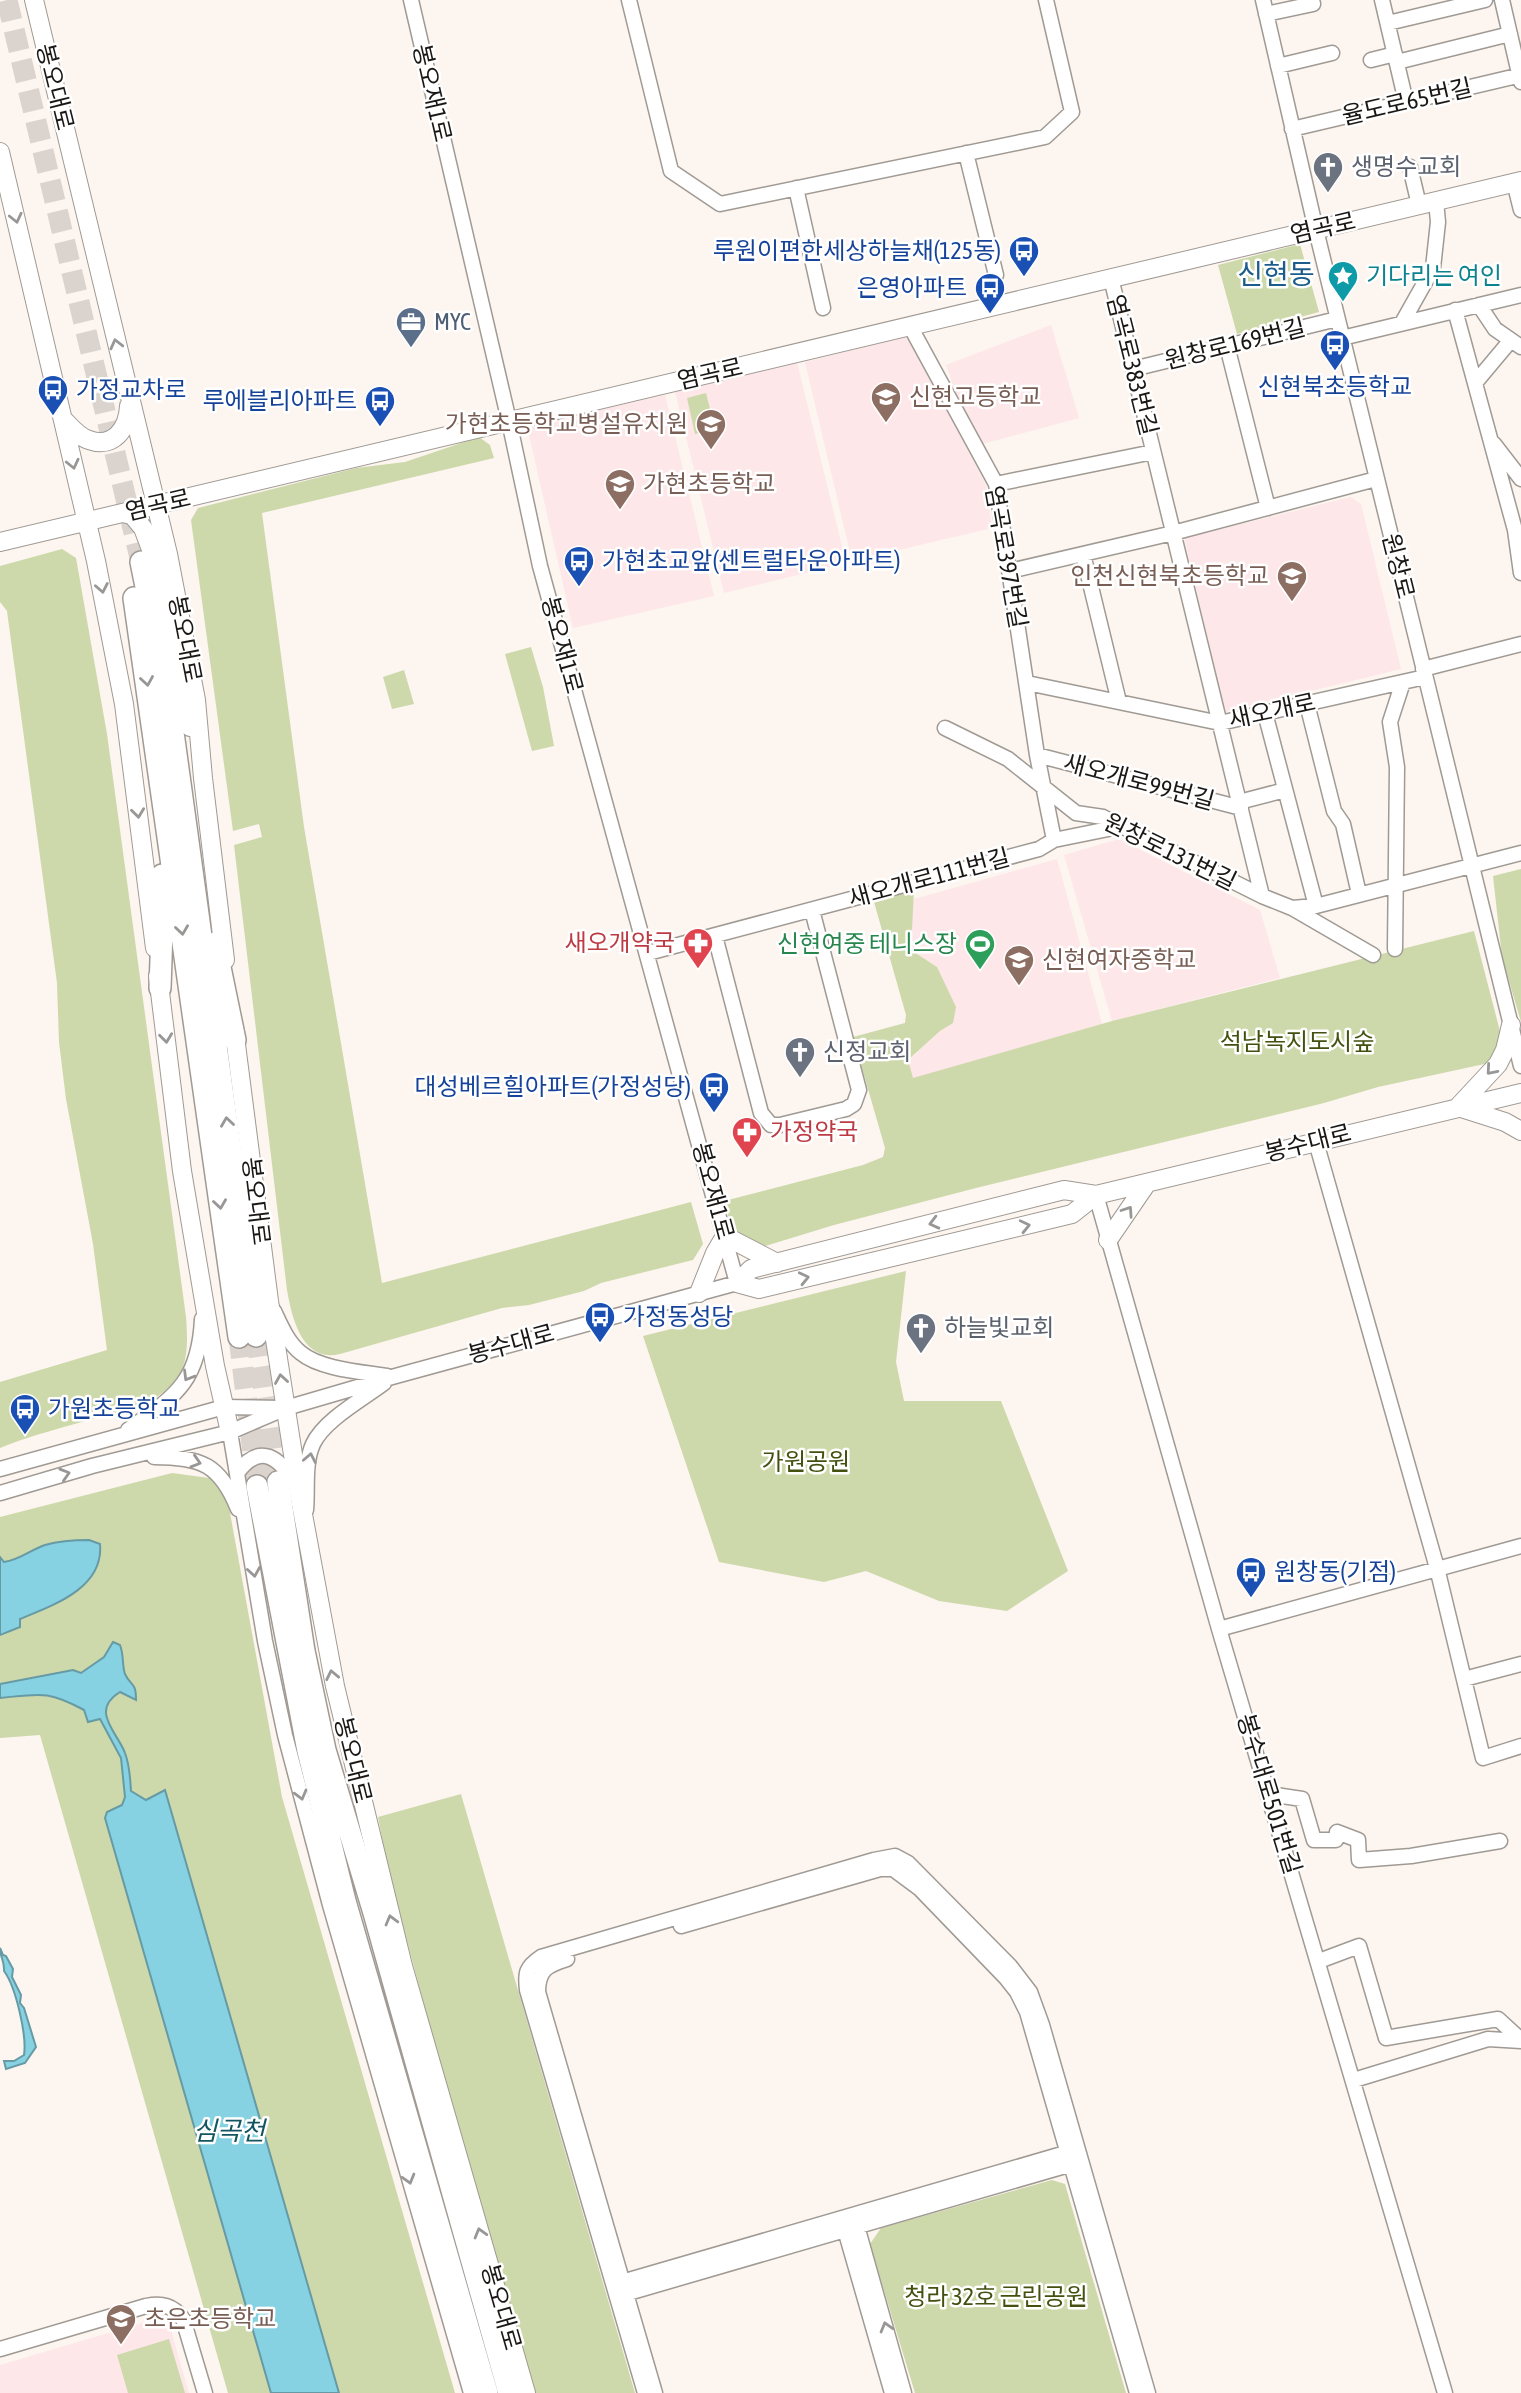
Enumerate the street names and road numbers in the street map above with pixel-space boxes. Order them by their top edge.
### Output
street label: 봉오대로 [32,41,79,133]
street label: 봉오재1로 [408,41,457,144]
street label: 율도로65번길 [1339,73,1475,130]
street label: 염곡로 [1288,207,1358,248]
street label: 염곡로383번길 [1102,292,1163,438]
street label: 원창로169번길 [1162,313,1308,374]
street label: 염곡로 [675,353,745,394]
street label: 염곡로 [123,484,193,525]
street label: 염곡로397번길 [981,484,1032,630]
street label: 원창로 [1377,530,1420,601]
street label: 봉오대로 [164,593,207,685]
street label: 봉오재1로 [537,593,588,696]
street label: 새오개로 [1226,688,1318,733]
street label: 새오개로99번길 [1061,748,1218,815]
street label: 원창로131번길 [1099,808,1241,895]
street label: 새오개로111번길 [845,843,1013,912]
street label: 봉수대로 [1262,1119,1354,1166]
street label: 봉오재1로 [688,1139,739,1242]
street label: 봉오대로 [238,1155,275,1246]
street label: 봉수대로 [465,1319,557,1368]
street label: 봉수대로501번길 [1232,1710,1307,1877]
street label: 봉오대로 [330,1714,377,1806]
street label: 봉오대로 [476,2261,527,2353]

